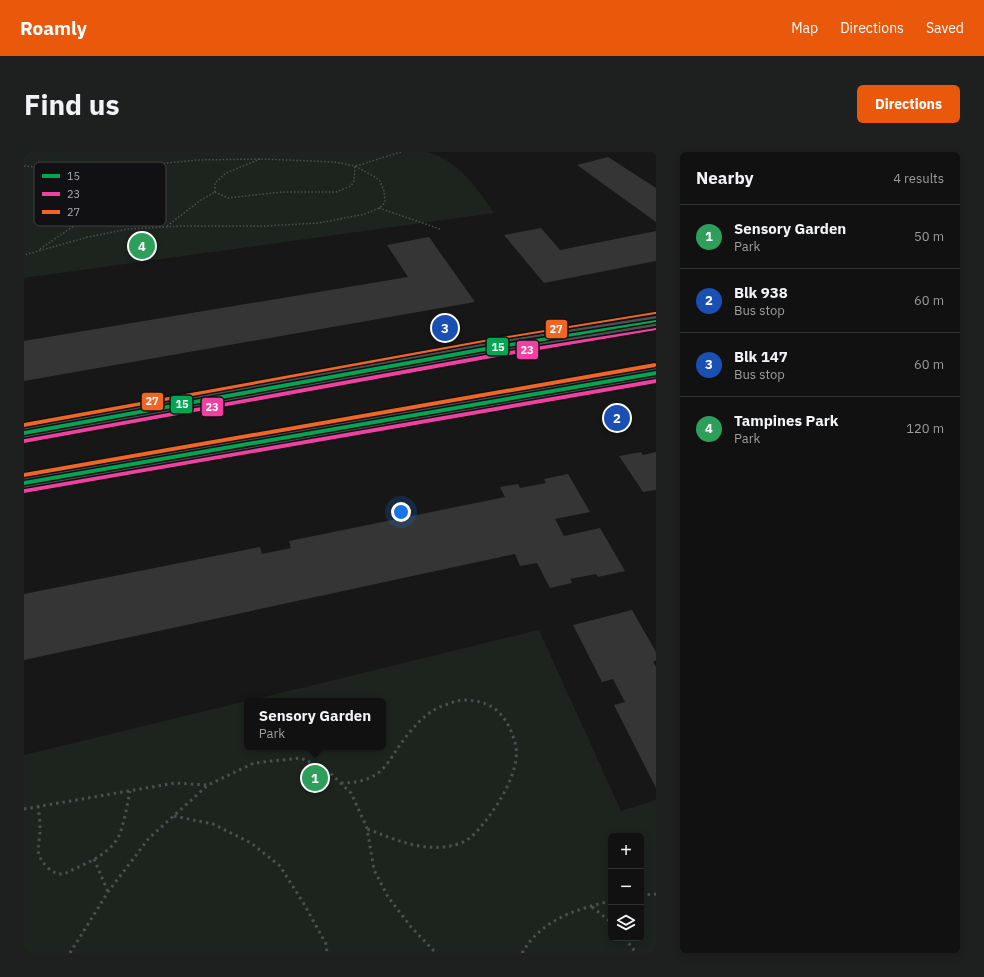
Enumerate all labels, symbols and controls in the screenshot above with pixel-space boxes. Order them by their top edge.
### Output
text: Roamly [20,16,87,40]
text: Map [791,19,818,37]
text: Directions [840,19,904,37]
text: Saved [926,19,964,37]
button: Directions [857,85,960,123]
text: Find us [24,86,120,123]
legend [34,162,166,226]
text: Nearby [696,167,754,189]
text: 15 [67,169,80,183]
text: 4 results [893,170,944,187]
text: 23 [67,187,80,201]
text: 27 [67,205,80,219]
text: Sensory Garden [734,219,846,238]
text: 1 [705,228,713,245]
text: 50 m [914,228,944,245]
pin: 4 [129,231,155,261]
text: Park [734,238,760,255]
text: Blk 938 [734,283,788,302]
text: 2 [705,292,713,309]
text: 60 m [914,292,944,309]
text: Bus stop [734,302,785,319]
pin: 3 [432,313,458,343]
line badge: 27 [545,319,568,339]
text: 27 [549,322,563,336]
line badge: 15 [486,337,509,356]
text: 15 [491,340,505,354]
line badge: 23 [516,340,539,360]
text: 23 [520,343,534,357]
text: Blk 147 [734,347,788,366]
text: 3 [705,356,713,373]
text: 60 m [914,356,944,373]
text: Bus stop [734,366,785,383]
line badge: 27 [141,392,164,411]
text: 27 [145,394,159,408]
line badge: 15 [170,395,193,414]
text: 15 [175,397,189,411]
line badge: 23 [201,397,224,417]
text: 23 [205,400,219,414]
pin: 2 [604,403,630,433]
text: Tampines Park [734,411,838,430]
text: 4 [705,420,713,437]
text: 120 m [906,420,944,437]
text: Park [734,430,760,447]
your location [391,502,411,522]
popup [244,698,386,750]
text: Sensory Garden [259,706,371,725]
text: Park [259,725,285,742]
pin: 1 [302,763,328,793]
map controls [608,833,644,941]
button: + [608,833,644,869]
button: − [608,869,644,905]
button: layers [608,905,644,941]

